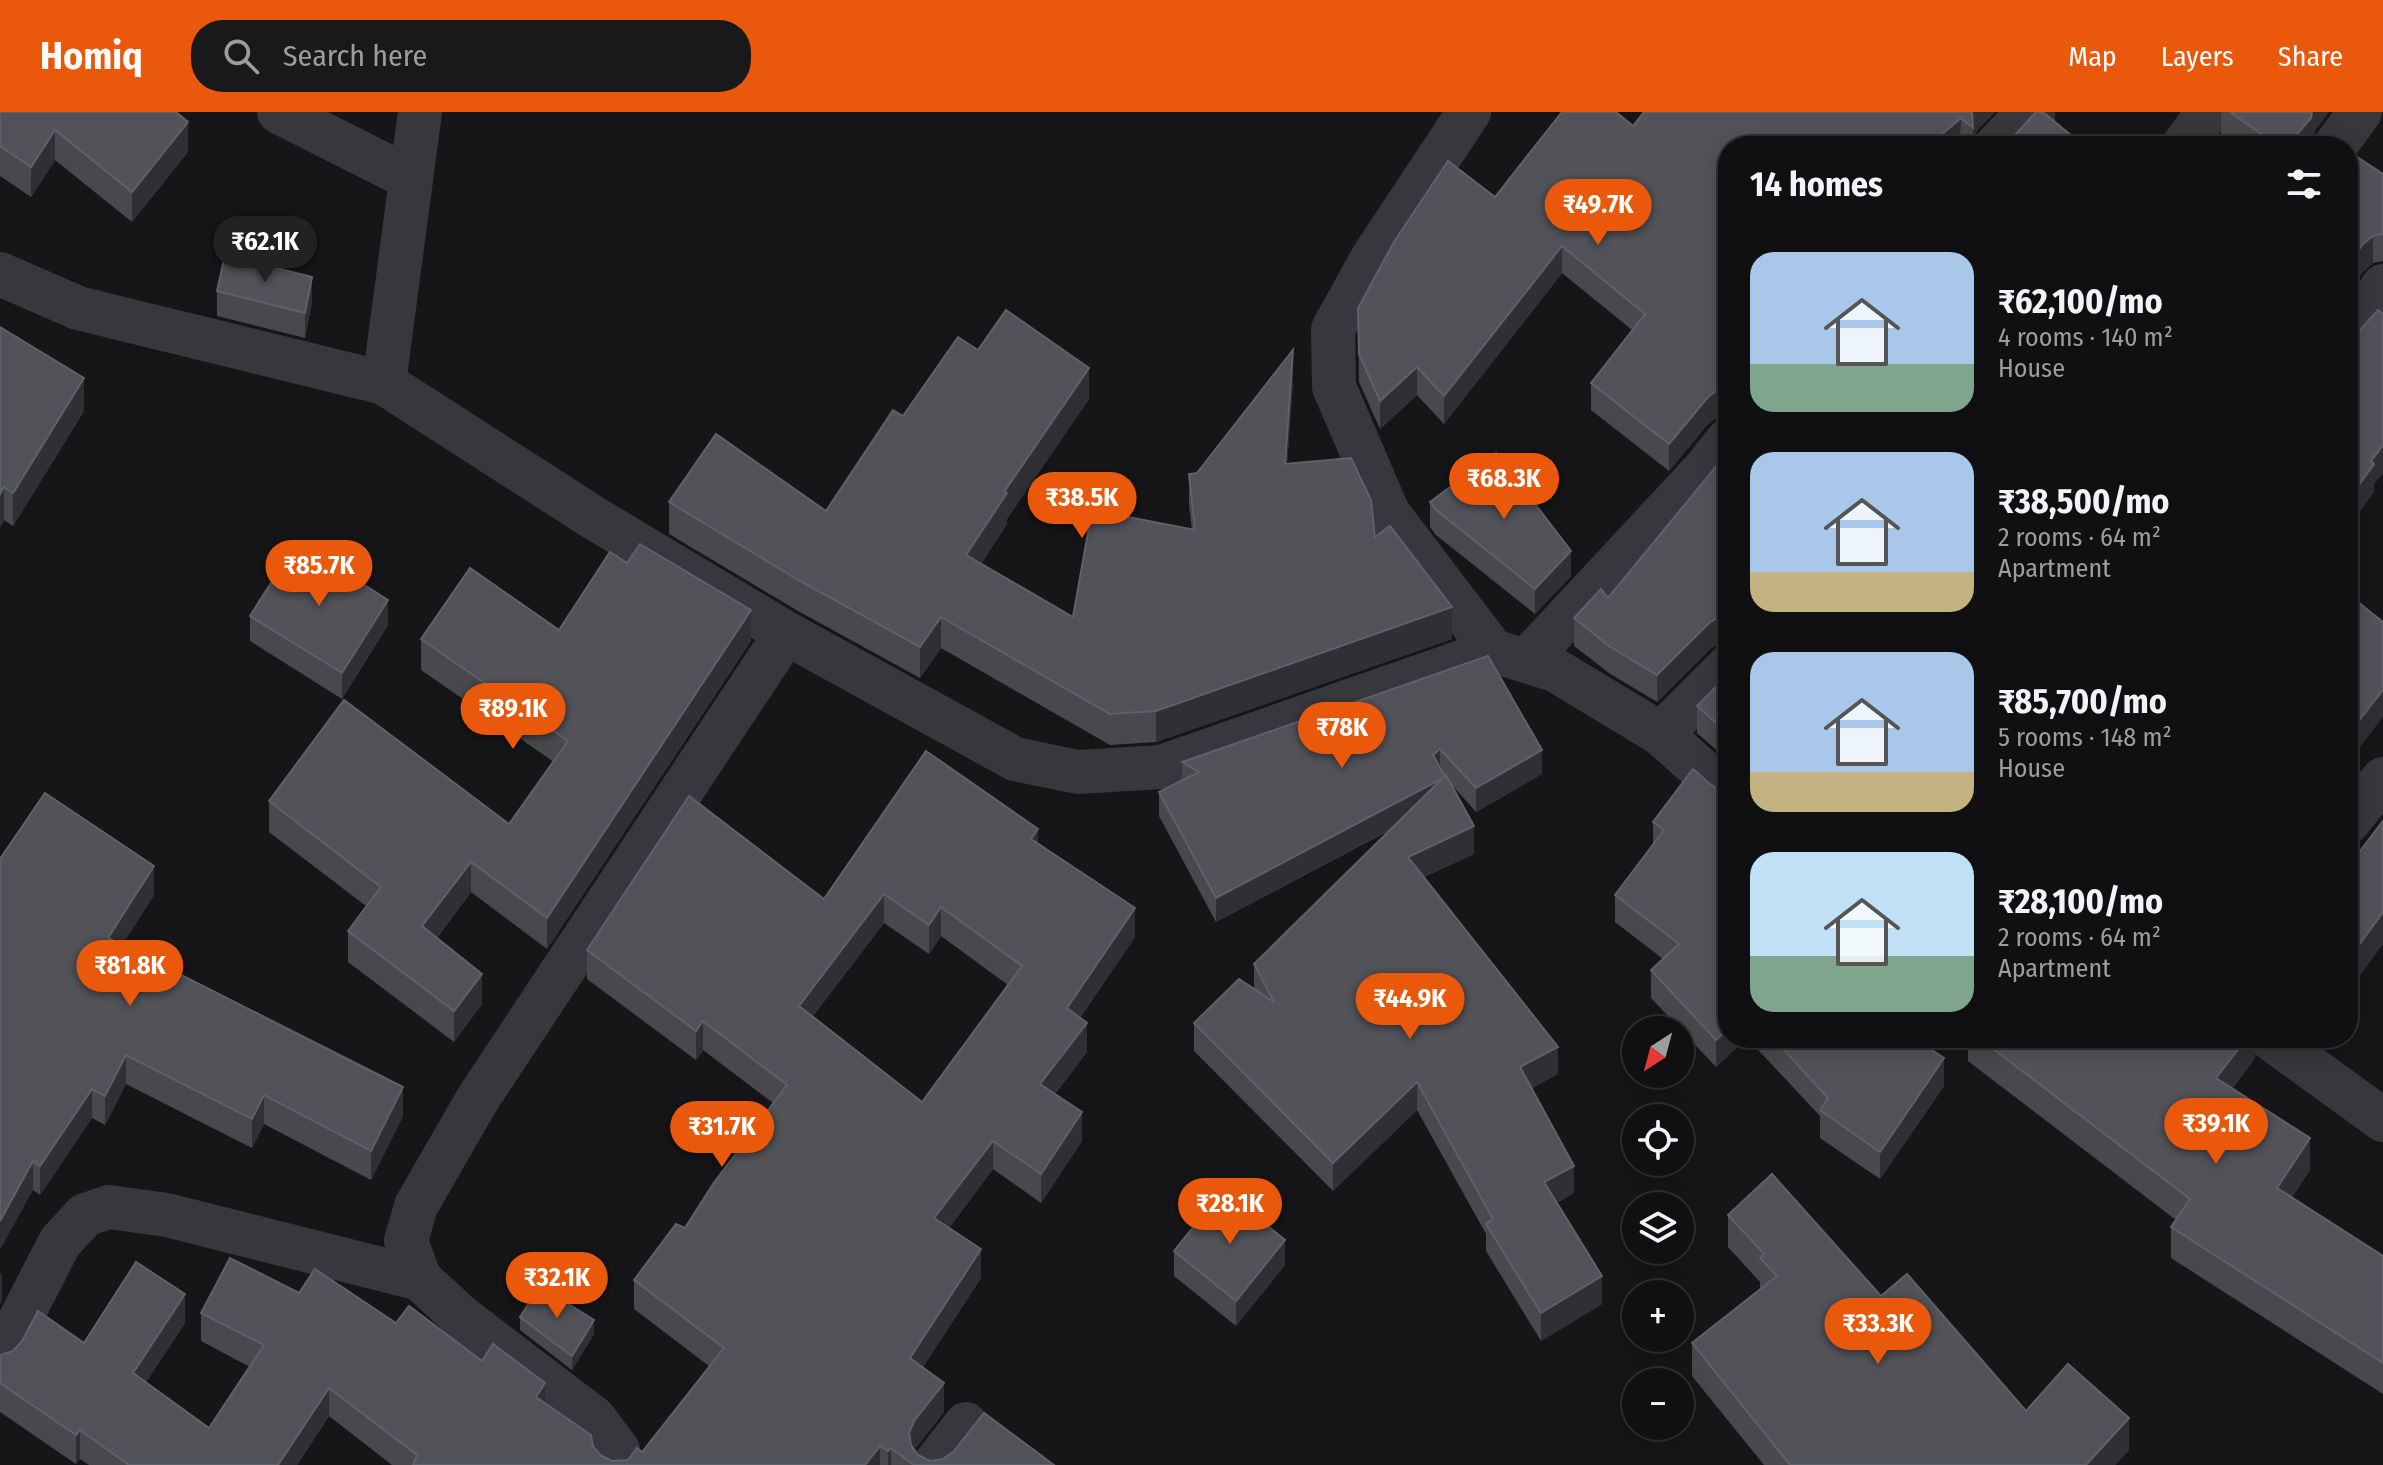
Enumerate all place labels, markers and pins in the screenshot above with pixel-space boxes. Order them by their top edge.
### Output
pin: ₹49.7K [1533,179,1663,247]
pin: ₹62.1K [200,216,330,284]
pin: ₹68.3K [1439,453,1569,521]
pin: ₹38.5K [1017,472,1147,540]
pin: ₹85.7K [254,540,384,608]
pin: ₹89.1K [448,683,578,751]
pin: ₹78K [1295,702,1389,770]
pin: ₹81.8K [65,940,195,1008]
pin: ₹44.9K [1345,973,1475,1041]
pin: ₹39.1K [2151,1098,2281,1166]
pin: ₹31.7K [657,1101,787,1169]
pin: ₹28.1K [1165,1178,1295,1246]
pin: ₹32.1K [492,1252,622,1320]
pin: ₹33.3K [1813,1298,1943,1366]

